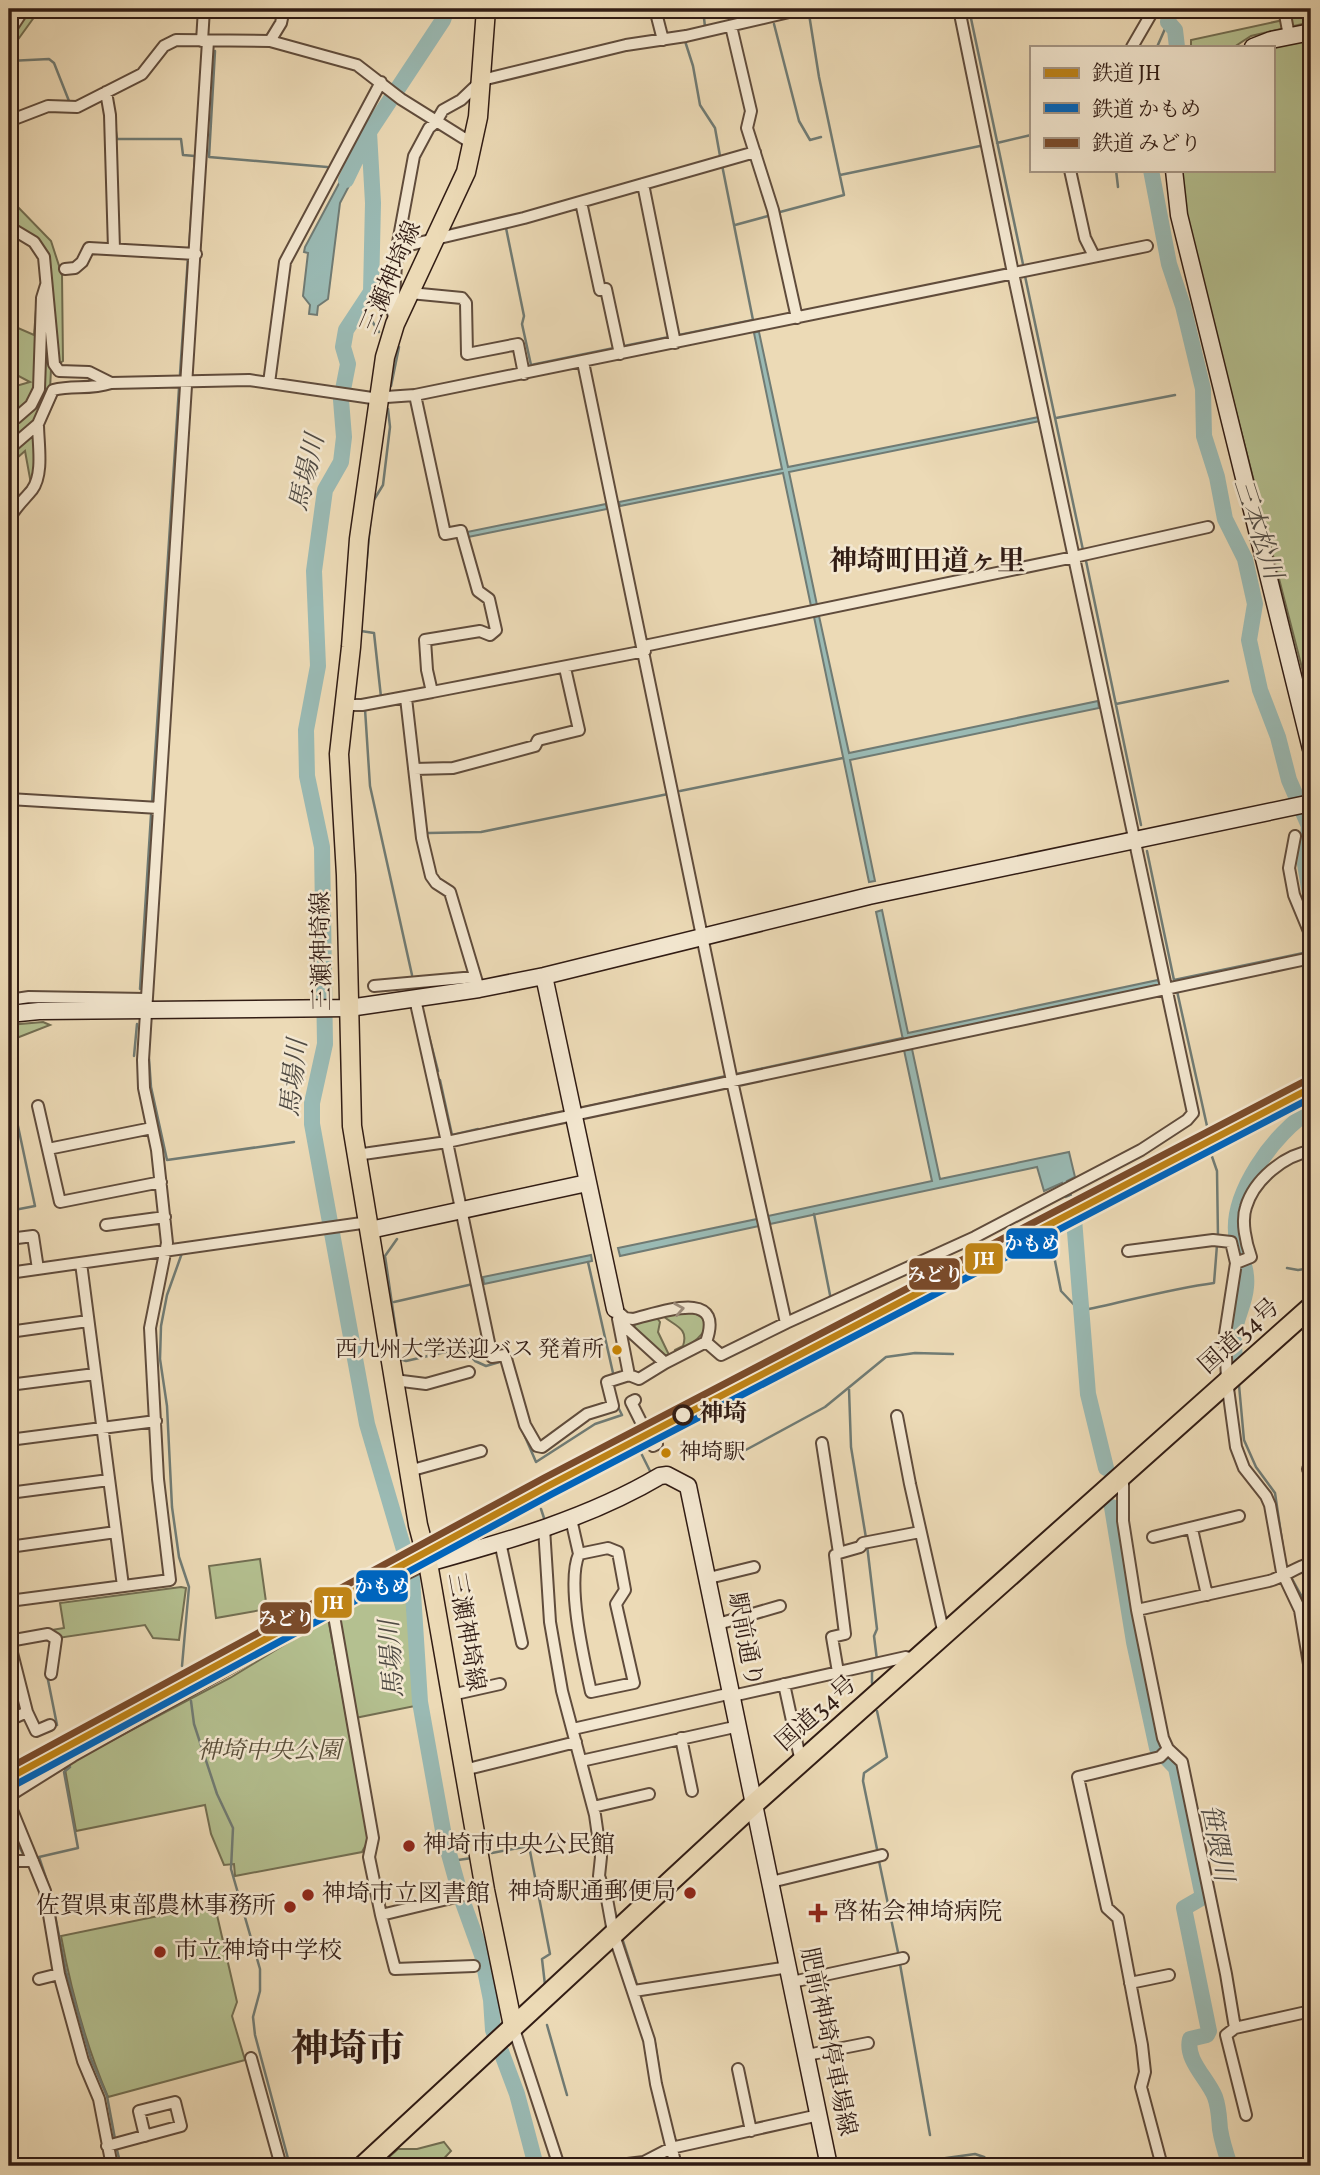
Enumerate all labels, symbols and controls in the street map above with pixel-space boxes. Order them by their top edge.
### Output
legend [1030,46,1274,172]
text: 鉄道 JH [1092,60,1161,89]
text: 鉄道 かもめ [1092,96,1201,125]
text: 鉄道 みどり [1092,130,1201,159]
street label: 三瀬神埼線 [353,216,431,340]
water label: 馬場川 [282,428,335,515]
water label: 三本松川 [1224,474,1291,587]
district label: 神埼町田道ヶ里 [829,543,1025,582]
street label: 三瀬神埼線 [305,891,341,1011]
water label: 馬場川 [273,1034,317,1119]
line badge: かもめ [1005,1227,1059,1260]
text: かもめ [1003,1232,1061,1258]
line badge: JH [964,1242,1004,1275]
text: JH [972,1247,995,1273]
line badge: みどり [908,1257,961,1291]
text: みどり [906,1263,964,1289]
street label: 国道34号 [1192,1291,1288,1383]
one-way arrow [673,1302,685,1317]
place label: 西九州大学送迎バス 発着所 [336,1335,604,1366]
marker: 西九州大学送迎バス 発着所 [610,1343,624,1357]
place label: 神埼 [699,1398,747,1432]
marker: 神埼 [673,1405,693,1425]
place label: 神埼駅 [679,1438,745,1469]
marker: 神埼駅 [659,1446,673,1460]
line badge: かもめ [355,1569,409,1603]
street label: 三瀬神埼線 [438,1570,492,1694]
text: かもめ [353,1575,411,1601]
line badge: JH [313,1586,353,1619]
street label: 駅前通り [718,1590,770,1690]
text: JH [321,1591,344,1617]
line badge: みどり [259,1601,312,1635]
text: みどり [257,1607,315,1633]
water label: 馬場川 [372,1616,414,1699]
street label: 国道34号 [769,1668,865,1760]
park label: 神埼中央公園 [197,1735,345,1769]
water label: 笹隈川 [1191,1801,1242,1888]
place label: 神埼市中央公民館 [423,1829,615,1863]
marker: 神埼市中央公民館 [401,1838,417,1854]
place label: 神埼駅通郵便局 [508,1876,676,1910]
place label: 神埼市立図書館 [322,1878,490,1912]
marker: 神埼駅通郵便局 [682,1885,698,1901]
marker: 神埼市立図書館 [300,1887,316,1903]
place label: 佐賀県東部農林事務所 [36,1890,276,1924]
place label: 啓祐会神埼病院 [834,1896,1002,1930]
marker: 佐賀県東部農林事務所 [282,1899,298,1915]
marker: 啓祐会神埼病院 [808,1903,828,1923]
place label: 市立神埼中学校 [174,1935,342,1969]
marker: 市立神埼中学校 [152,1944,168,1960]
street label: 肥前神埼停車場線 [790,1945,864,2139]
district label: 神埼市 [291,2025,405,2078]

